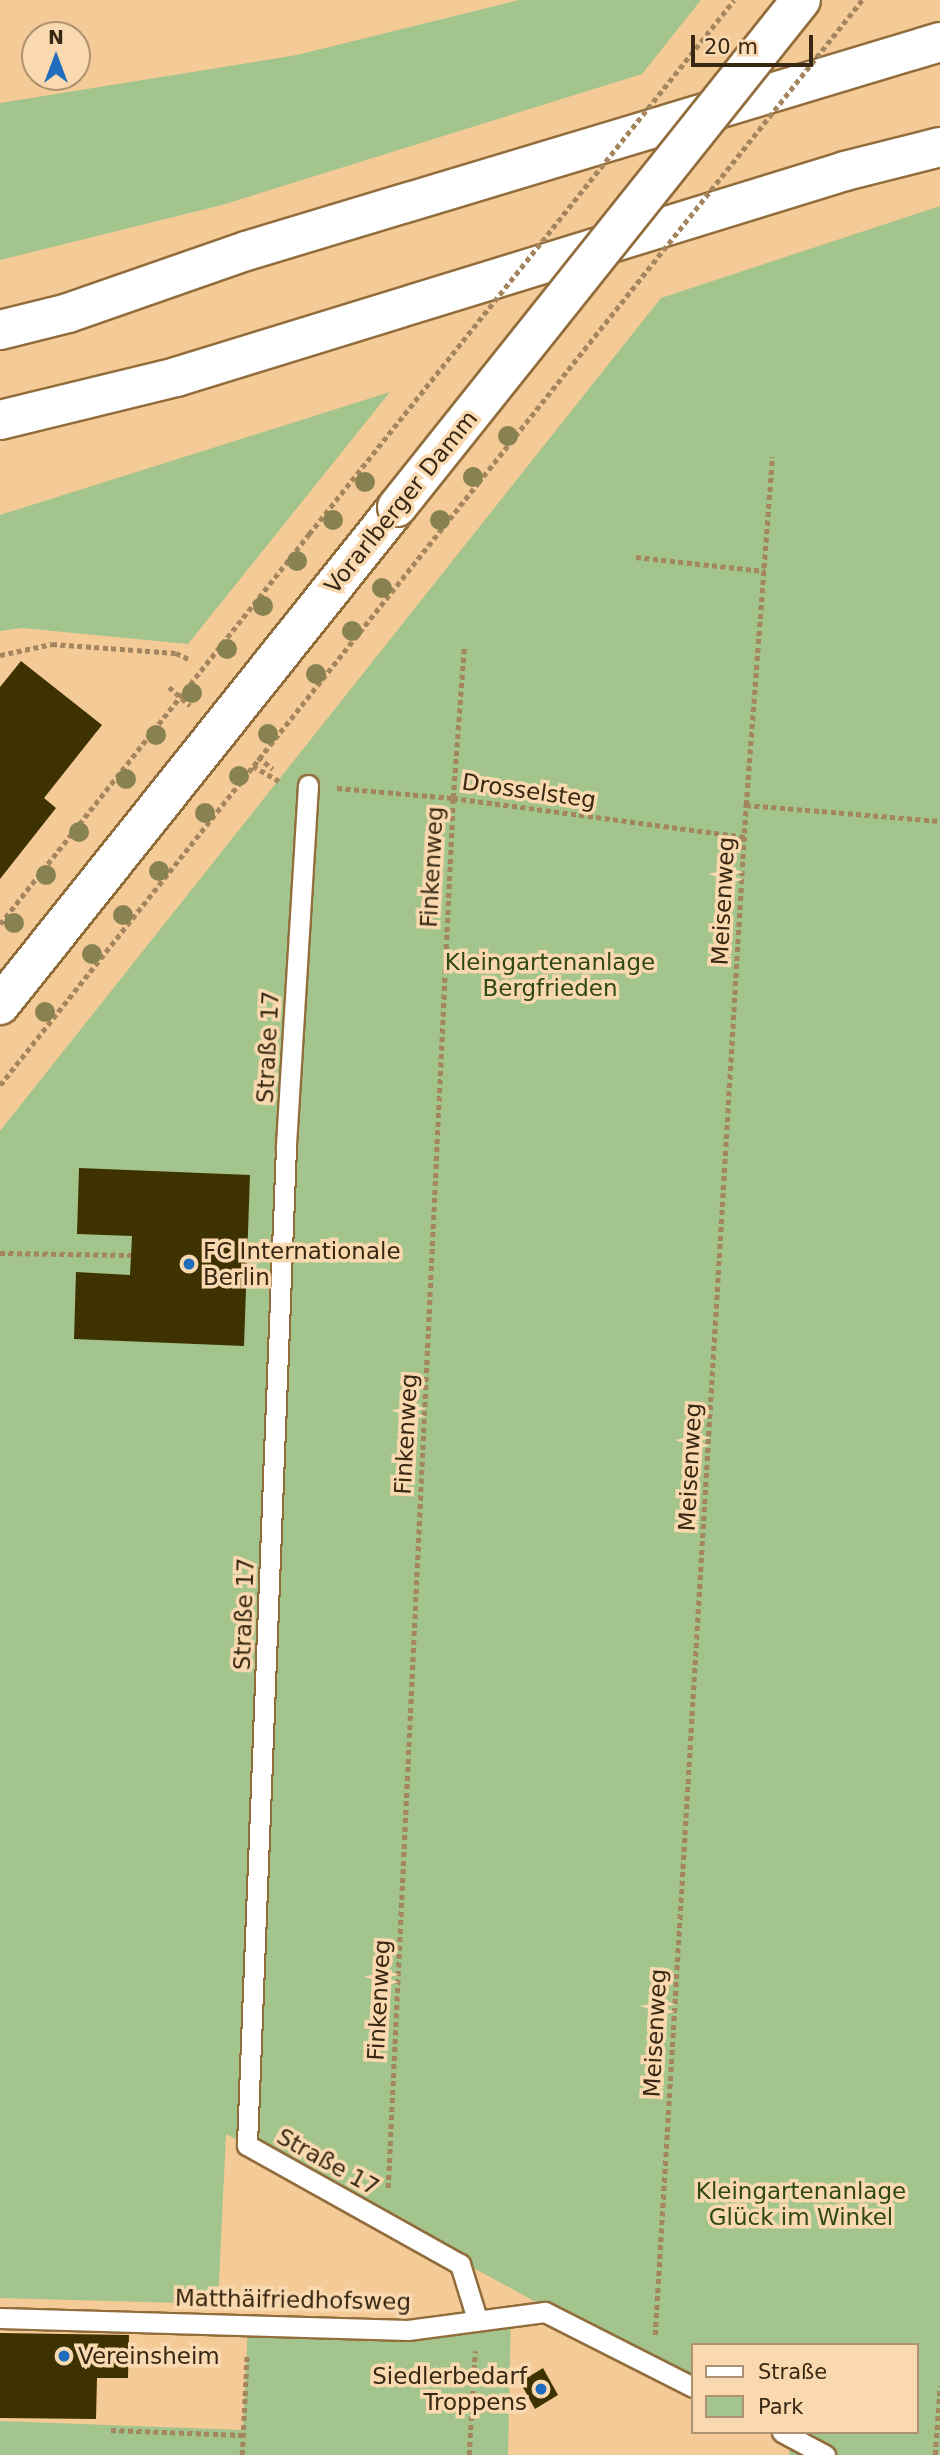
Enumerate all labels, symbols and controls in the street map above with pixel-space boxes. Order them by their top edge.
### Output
north arrow [21,21,91,91]
scale bar [695,21,818,65]
text: N [48,26,64,48]
text: 20 m [704,35,758,59]
street label: Vorarlberger Damm [319,405,483,599]
street label: Drosselsteg [460,768,598,814]
street label: Finkenweg [415,806,449,928]
street label: Meisenweg [706,836,740,966]
park label: Kleingartenanlage Bergfrieden [445,948,655,1002]
street label: Straße 17 [251,990,285,1104]
place label: FC Internationale Berlin [203,1237,401,1291]
marker: FC Internationale Berlin [181,1256,197,1272]
street label: Finkenweg [389,1373,423,1495]
street label: Meisenweg [673,1402,707,1532]
street label: Straße 17 [228,1557,260,1671]
street label: Finkenweg [362,1939,396,2061]
street label: Meisenweg [638,1968,672,2098]
street label: Straße 17 [272,2123,384,2201]
park label: Kleingartenanlage Glück im Winkel [696,2177,906,2231]
street label: Matthäifriedhofsweg [175,2284,411,2316]
place label: Vereinsheim [78,2342,220,2370]
legend [692,2343,919,2434]
marker: Vereinsheim [56,2348,72,2364]
text: Straße [758,2360,827,2384]
place label: Siedlerbedarf Troppens [372,2362,527,2416]
marker: Siedlerbedarf Troppens [533,2381,549,2397]
text: Park [758,2395,803,2419]

